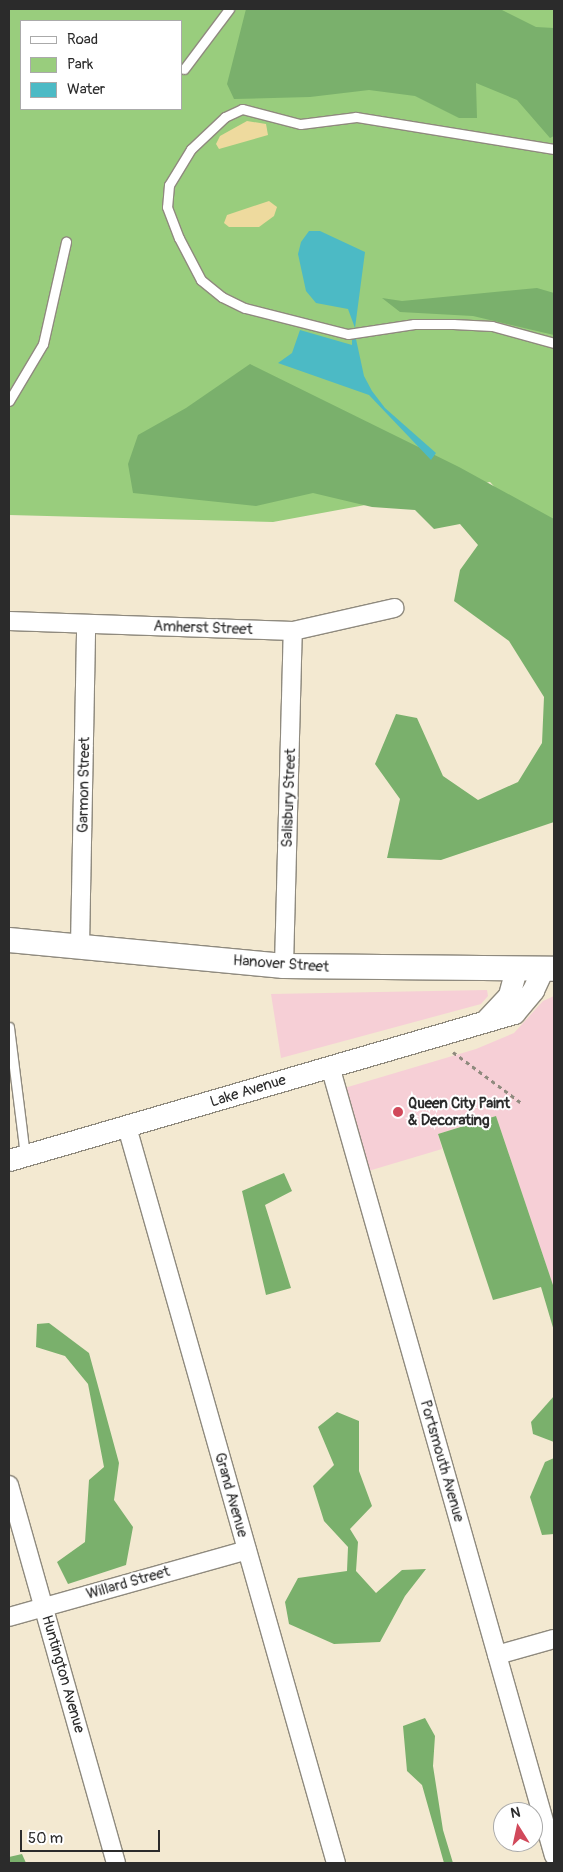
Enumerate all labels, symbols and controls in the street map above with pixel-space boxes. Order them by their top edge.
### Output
legend [20,20,182,110]
text: Road [67,30,98,49]
text: Park [67,55,93,74]
text: Water [67,80,105,99]
street label: Amherst Street [153,617,253,639]
street label: Garmon Street [74,737,94,833]
street label: Salisbury Street [278,748,300,848]
street label: Hanover Street [232,952,330,976]
street label: Lake Avenue [208,1071,288,1111]
place label: Queen City Paint & Decorating [408,1094,510,1129]
marker: Queen City Paint & Decorating [392,1106,404,1118]
street label: Portsmouth Avenue [416,1398,468,1524]
street label: Grand Avenue [210,1451,252,1539]
street label: Willard Street [84,1563,172,1603]
street label: Huntington Avenue [38,1613,88,1735]
north arrow [493,1802,543,1852]
text: N [509,1804,522,1822]
scale bar [22,1820,162,1852]
text: 50 m [28,1829,63,1848]

